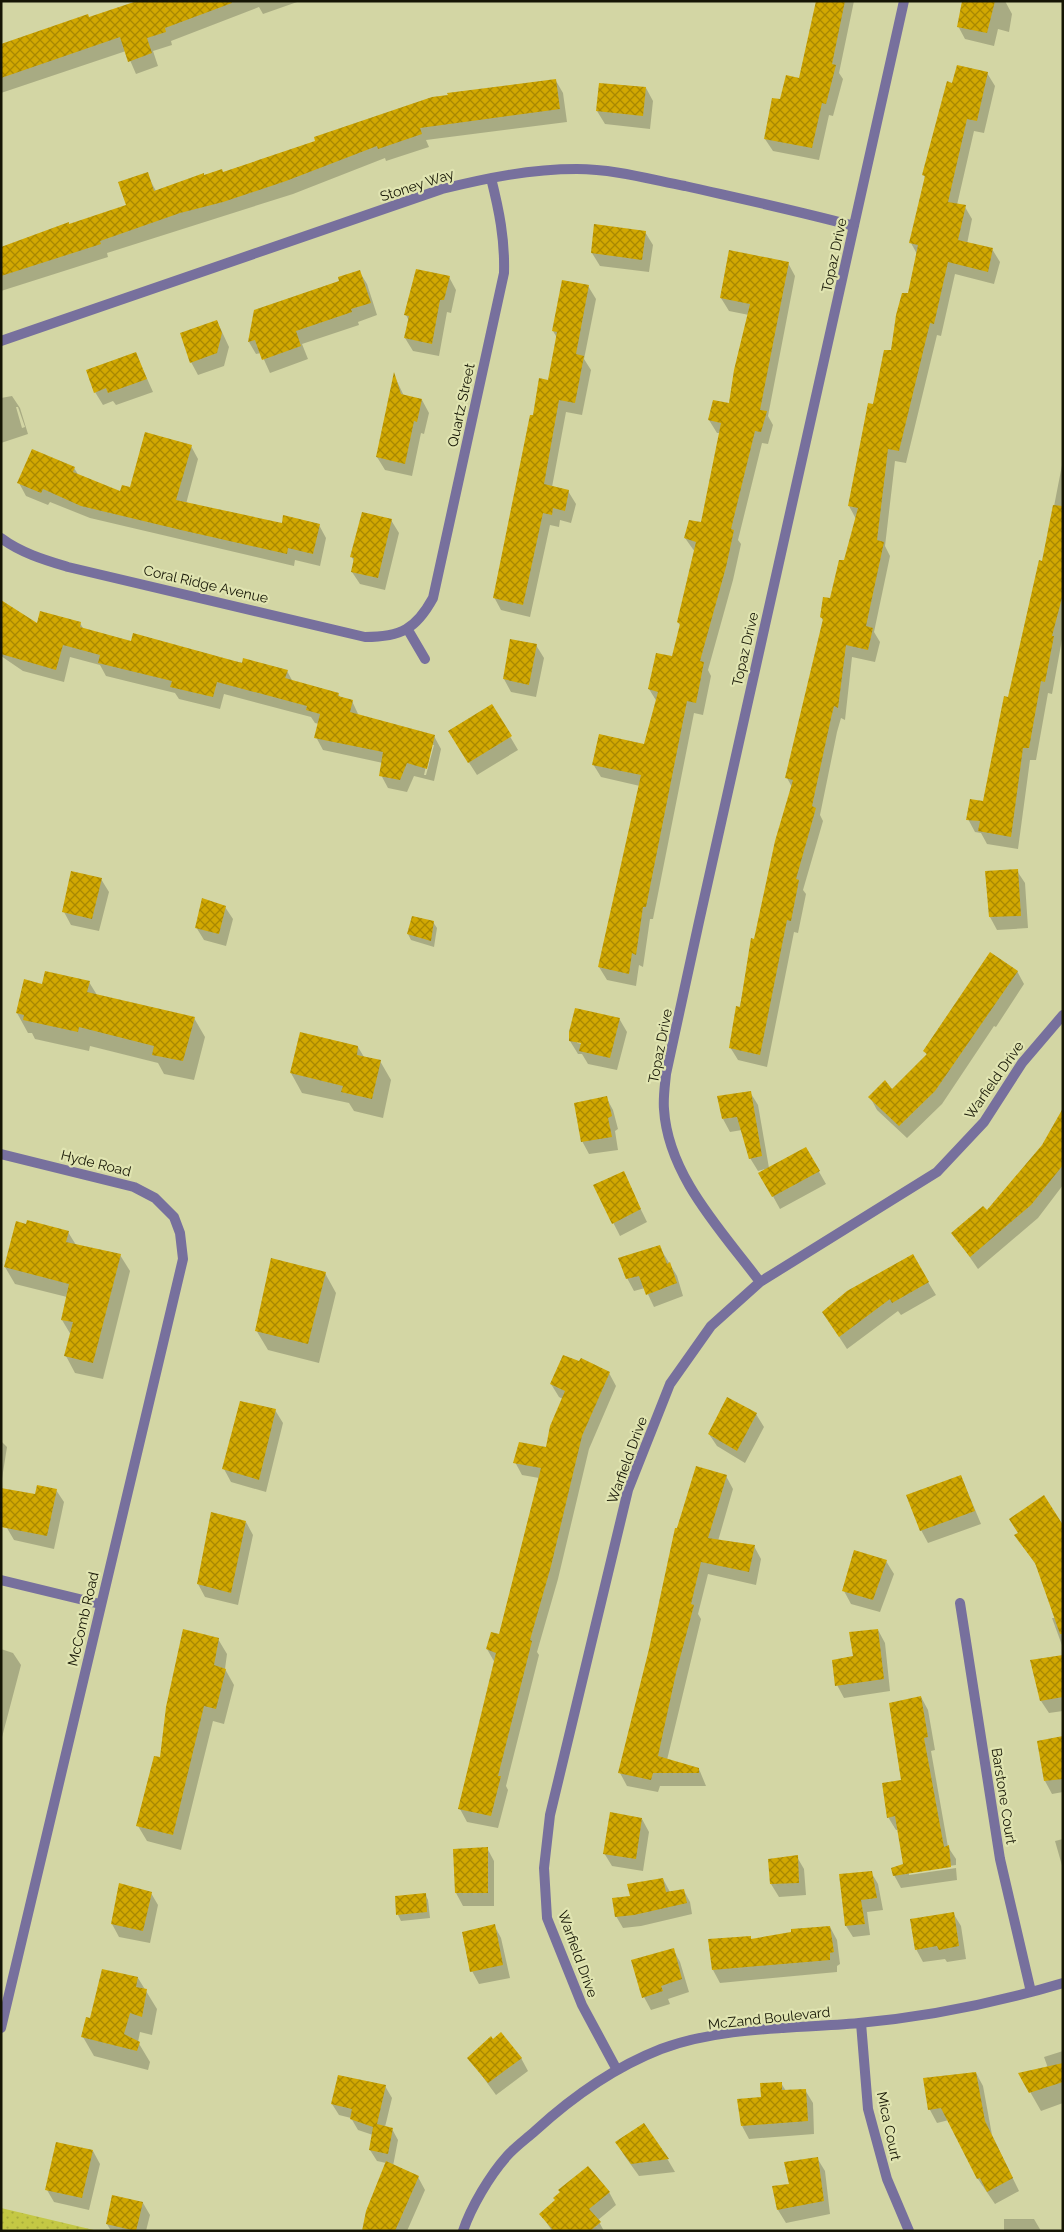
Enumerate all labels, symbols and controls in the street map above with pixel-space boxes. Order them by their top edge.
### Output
street label: Stoney Way [378,165,456,204]
street label: Topaz Drive [818,216,850,294]
street label: Quartz Street [444,361,478,448]
street label: Coral Ridge Avenue [142,562,270,606]
street label: Topaz Drive [729,610,761,688]
street label: Topaz Drive [645,1007,675,1085]
street label: Warfield Drive [961,1038,1027,1122]
street label: Hyde Road [59,1147,133,1179]
street label: Warfield Drive [604,1414,650,1506]
street label: McComb Road [64,1570,102,1668]
street label: Barstone Court [988,1747,1020,1846]
street label: Warfield Drive [555,1908,601,2000]
street label: McZand Boulevard [707,2004,831,2032]
street label: Mica Court [874,2090,904,2162]

